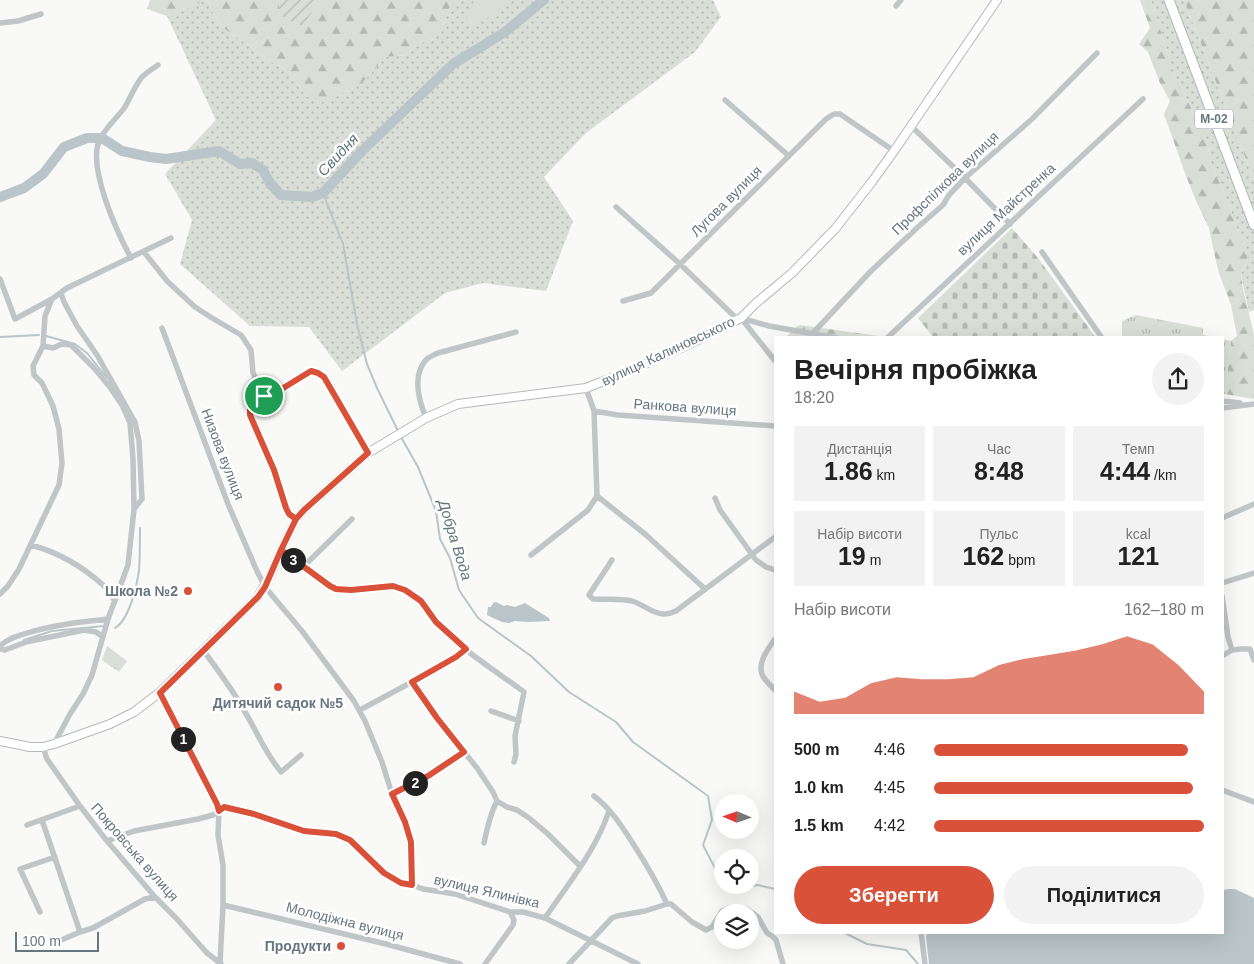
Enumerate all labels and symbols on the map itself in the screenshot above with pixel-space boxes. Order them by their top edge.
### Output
road number: М-02 [1195,110,1233,128]
street label: Профспілкова вулиця [889,128,1001,238]
water label: Свидня [314,130,361,179]
street label: вулиця Майстренка [954,159,1058,258]
street label: Лугова вулиця [687,162,765,240]
street label: вулиця Калиновського [599,313,737,389]
pin [243,375,285,417]
street label: Ранкова вулиця [633,395,737,419]
street label: Низова вулиця [198,406,248,502]
water label: Добра Вода [435,496,476,582]
pin: 3 [280,548,306,572]
place label: Школа №2 [105,583,178,599]
marker: Школа №2 [182,585,194,597]
marker: Дитячий садок №5 [272,681,284,693]
place label: Дитячий садок №5 [213,695,343,711]
pin: 1 [170,726,196,752]
pin: 2 [402,770,428,796]
north arrow [714,794,759,839]
street label: Покровська вулиця [88,800,182,904]
street label: вулиця Ялинівка [433,871,542,911]
street label: Молодіжна вулиця [285,899,405,943]
scale bar [15,929,99,952]
place label: Продукти [265,938,331,954]
marker: Продукти [335,940,347,952]

